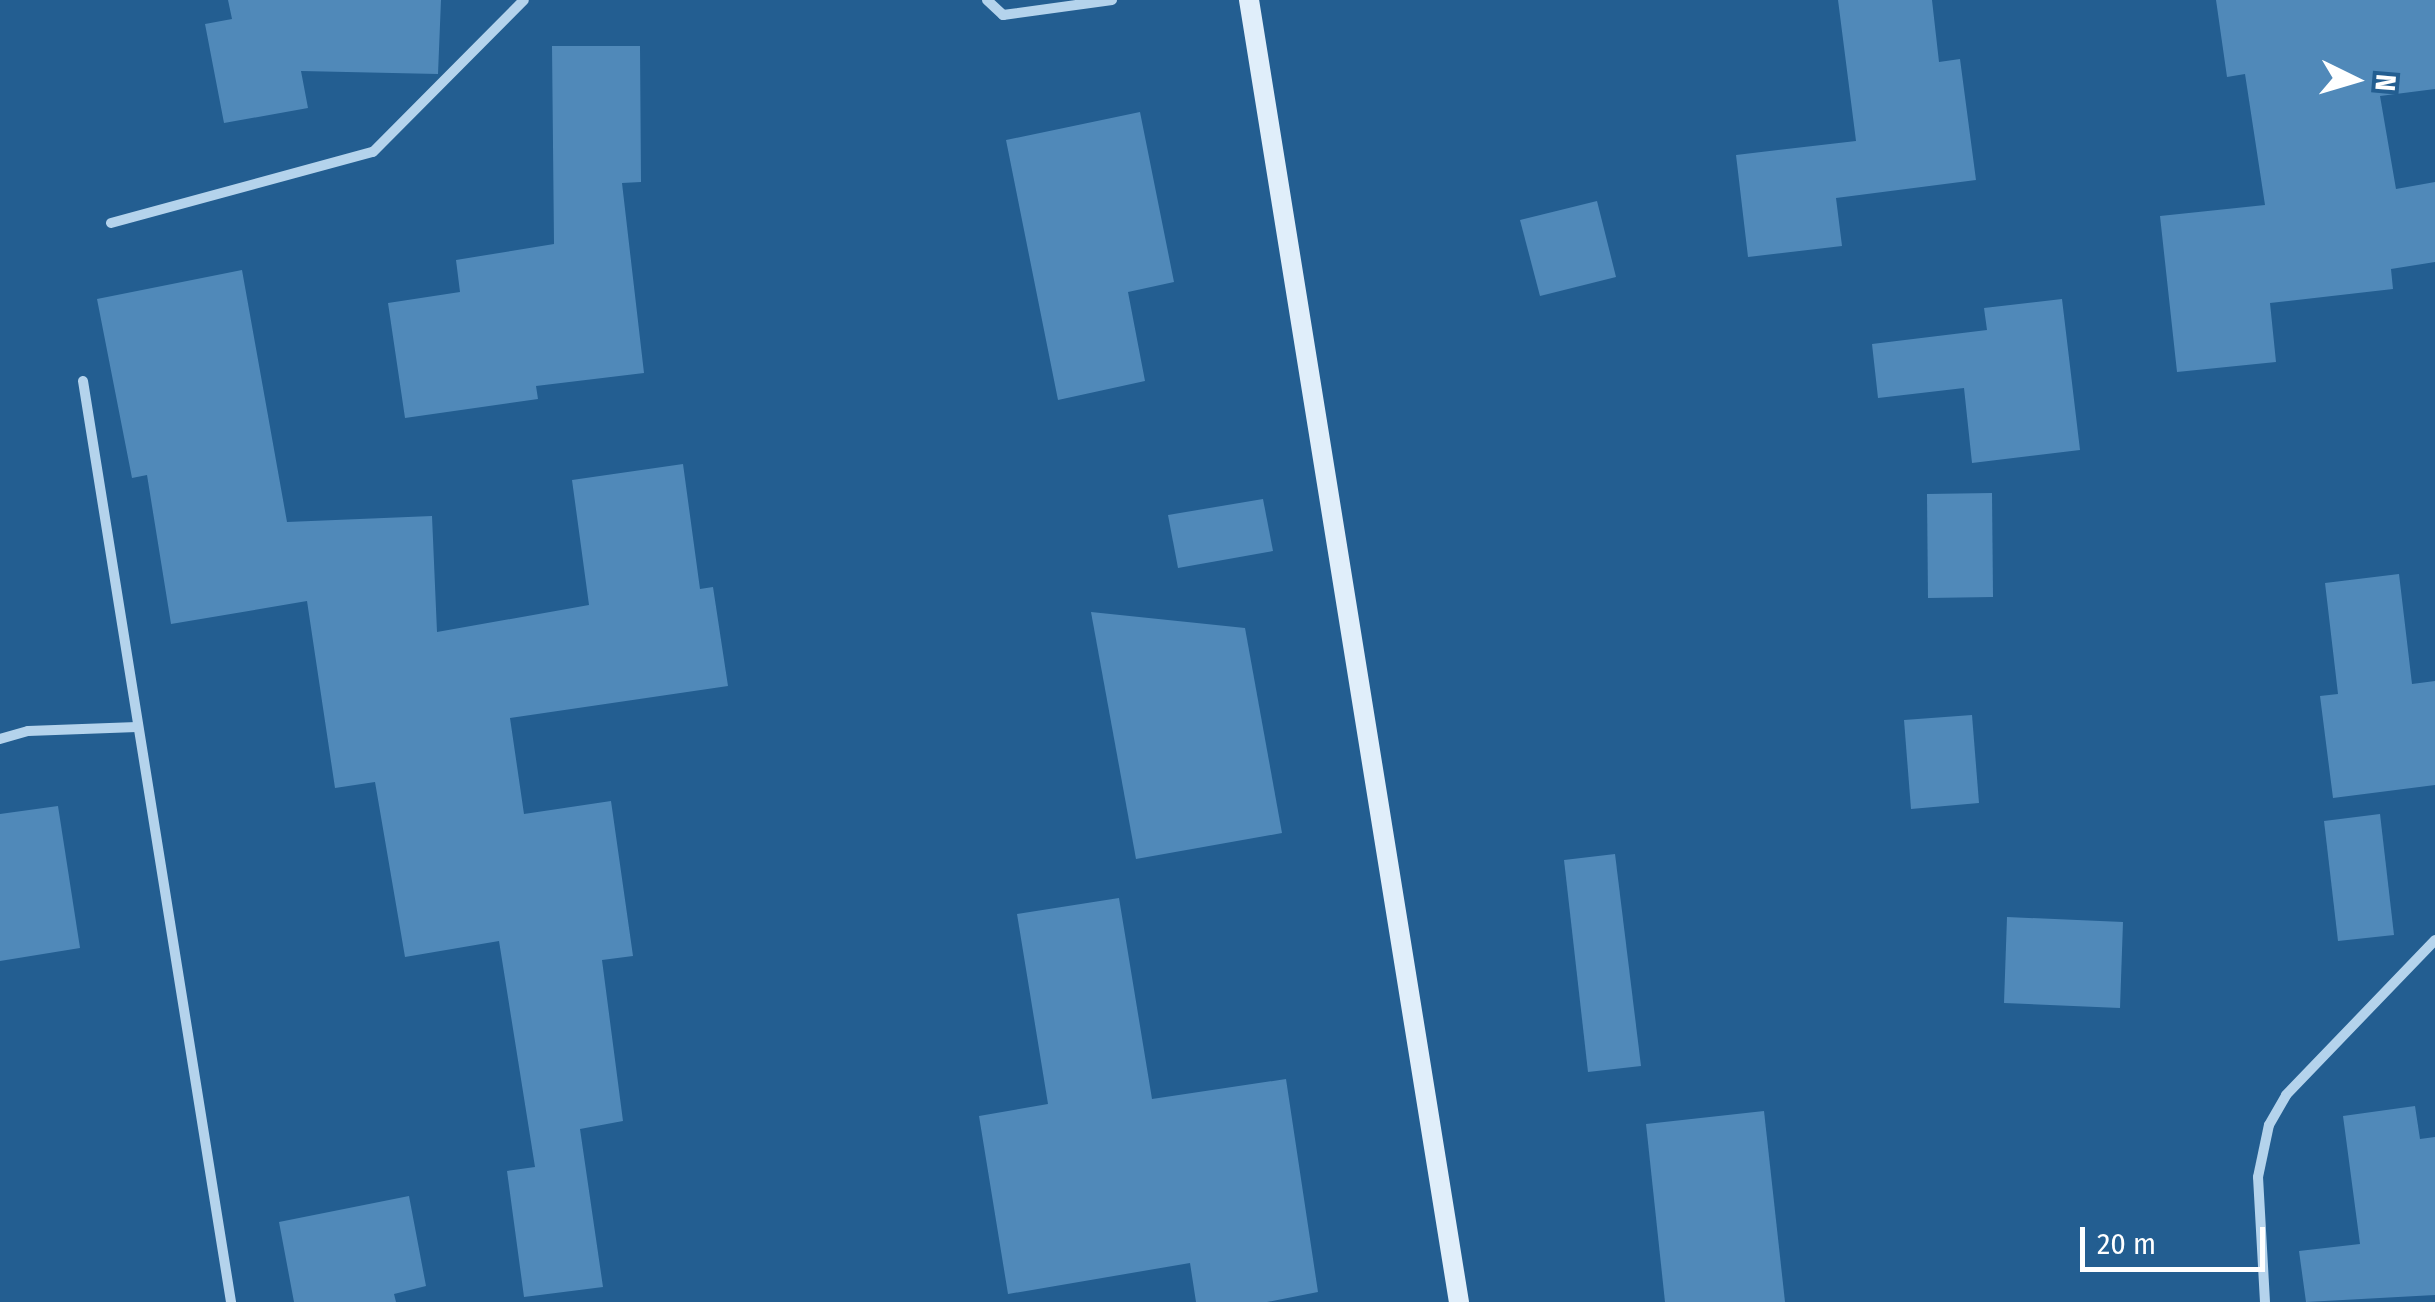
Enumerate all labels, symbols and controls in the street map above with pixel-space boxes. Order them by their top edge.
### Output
north arrow [2305,30,2405,130]
text: N [2368,73,2403,92]
scale bar [2085,1207,2270,1269]
text: 20 m [2097,1226,2156,1262]

